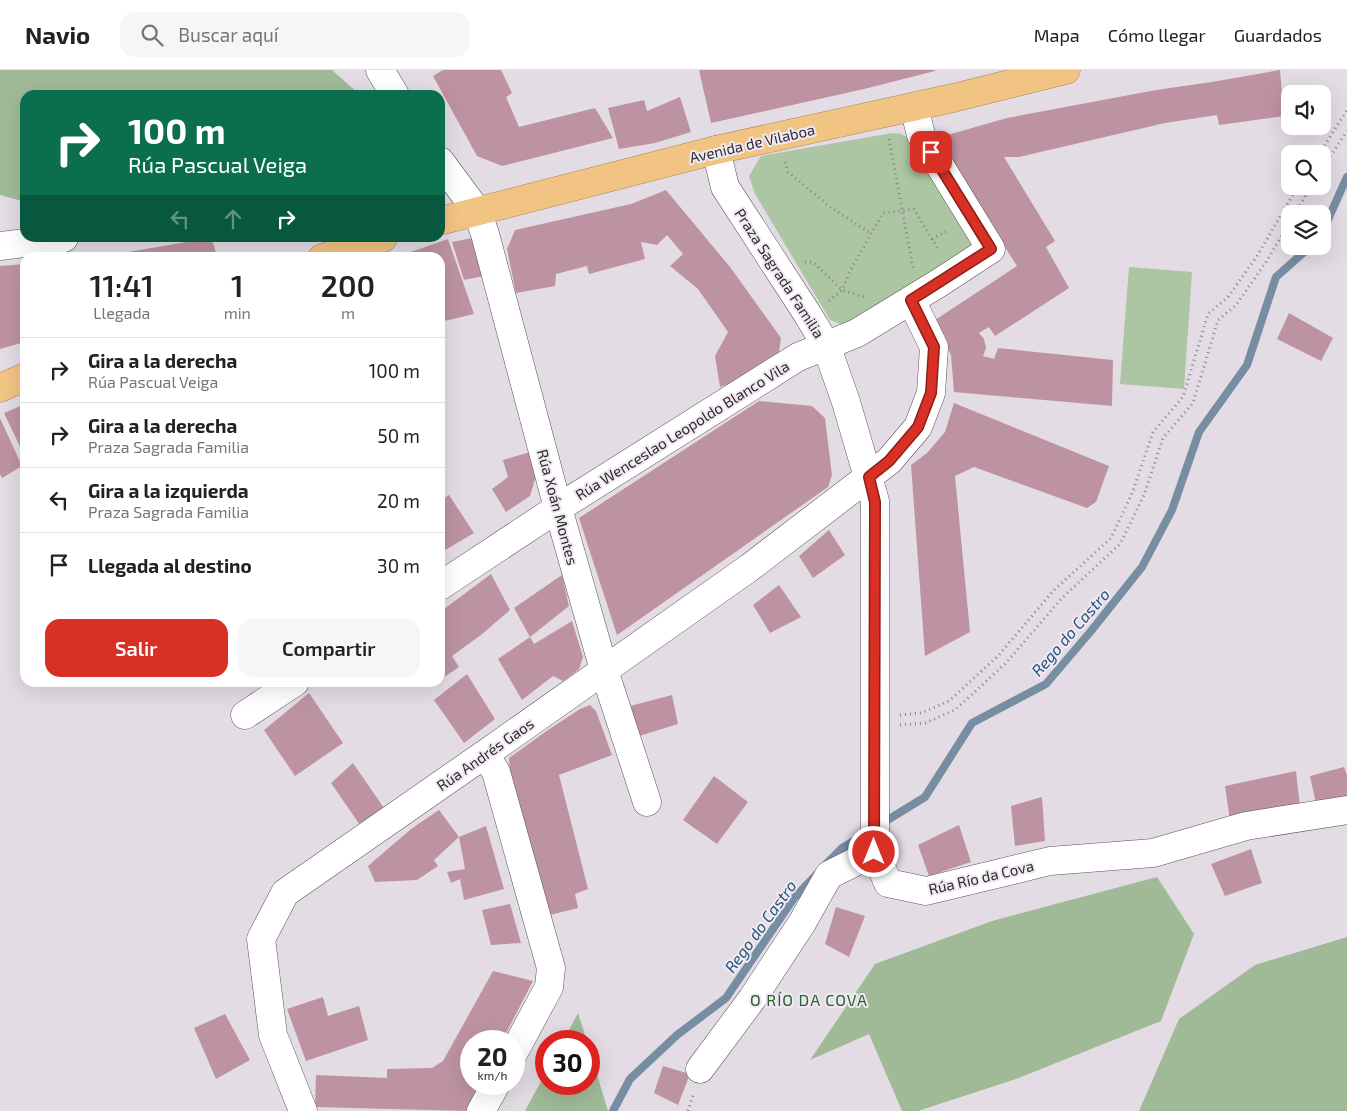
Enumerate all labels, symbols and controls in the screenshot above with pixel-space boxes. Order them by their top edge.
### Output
search box [120,12,470,57]
text: Navio [25,20,90,49]
icon: search [138,21,166,49]
text: Buscar aquí [178,23,279,46]
text: Mapa [1034,24,1080,46]
text: Cómo llegar [1108,24,1206,46]
text: Guardados [1234,24,1322,46]
map controls [1281,85,1331,255]
button: sound [1281,85,1331,135]
text: 100 m [128,109,226,151]
icon: right [45,110,110,175]
street label: Avenida de Vilaboa [688,120,816,166]
pin [910,131,952,173]
icon: arrive [917,138,945,166]
button: search [1281,145,1331,195]
text: Rúa Pascual Veiga [128,151,307,177]
icon: left [166,205,194,233]
icon: ahead [219,205,247,233]
icon: right [272,205,300,233]
street label: Praza Sagrada Familia [731,205,829,341]
button: layers [1281,205,1331,255]
text: 11:41 [90,267,154,303]
text: 1 [231,267,244,303]
text: 200 [321,267,375,303]
text: Llegada [93,303,150,322]
text: min [224,303,251,322]
text: m [341,303,355,322]
text: Gira a la derecha [88,349,237,372]
icon: right [45,356,73,384]
street label: Rúa Wenceslao Leopoldo Blanco Vila [572,356,792,504]
text: 100 m [369,359,420,382]
text: Rúa Pascual Veiga [88,372,218,391]
text: Gira a la derecha [88,414,237,437]
icon: right [45,421,73,449]
text: 50 m [377,424,420,447]
text: Praza Sagrada Familia [88,437,249,456]
street label: Rúa Xoán Montes [534,447,582,567]
text: Gira a la izquierda [88,479,249,502]
icon: left [45,486,73,514]
text: 20 m [377,489,420,512]
text: Praza Sagrada Familia [88,502,249,521]
icon: arrive [45,551,73,579]
text: Llegada al destino [88,554,252,577]
text: 30 m [377,554,420,577]
water label: Rego do Castro [1027,584,1113,680]
button: Salir [45,619,228,677]
button: Compartir [238,619,420,677]
street label: Rúa Andrés Gaos [433,714,537,794]
position arrow [847,825,899,877]
street label: Rúa Río da Cova [927,856,1035,898]
water label: Rego do Castro [720,876,800,976]
district label: O RÍO DA COVA [750,990,868,1009]
speed limit sign: 30 [535,1030,600,1095]
text: 20 [477,1041,508,1071]
text: km/h [478,1068,507,1082]

